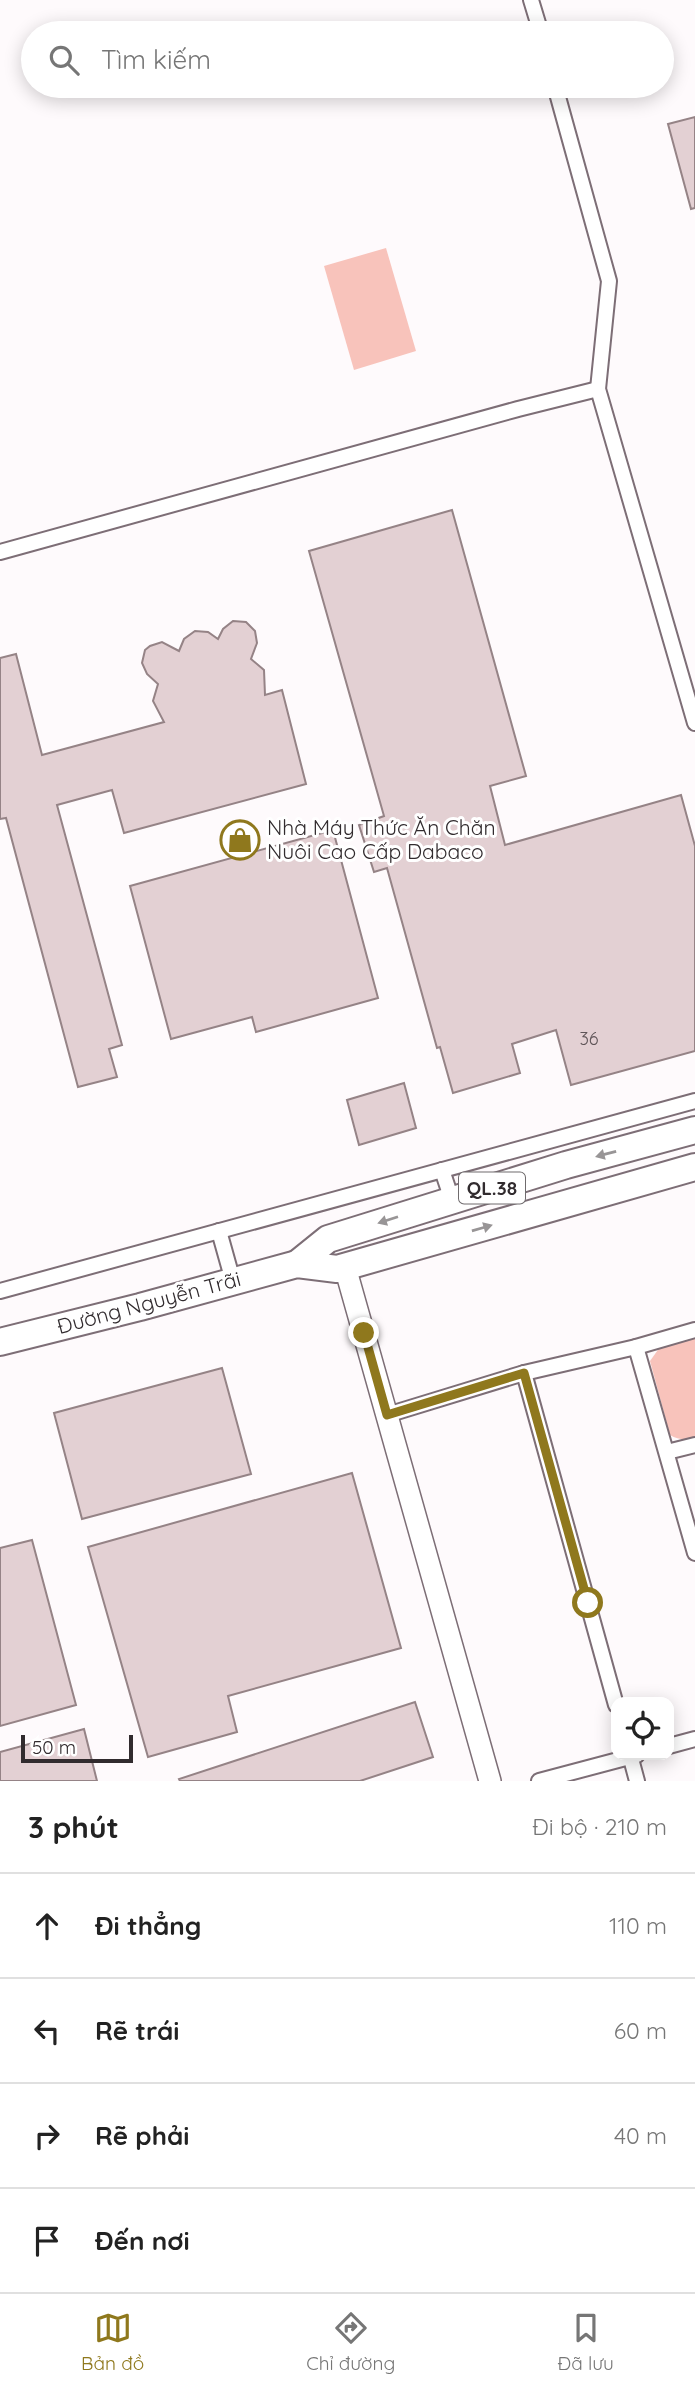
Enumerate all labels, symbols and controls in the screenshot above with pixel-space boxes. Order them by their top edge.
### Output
search box [21,21,674,98]
icon: search [45,41,83,79]
text: Tìm kiếm [101,43,211,76]
place label: Nhà Máy Thức Ăn Chăn Nuôi Cao Cấp Dabaco [267,814,496,864]
shop icon: Nhà Máy Thức Ăn Chăn Nuôi Cao Cấp Dabaco [219,819,261,861]
house number: 36 [579,1027,599,1050]
one-way arrow [595,1150,616,1160]
road number: QL.38 [459,1172,525,1204]
one-way arrow [377,1215,398,1226]
one-way arrow [471,1222,492,1232]
street label: Đường Nguyễn Trãi [54,1265,243,1339]
route end [348,1317,379,1348]
route start [572,1587,603,1618]
map controls [611,1697,674,1760]
button: locate [611,1697,674,1760]
scale bar [21,1732,133,1764]
text: 50 m [32,1735,76,1759]
text: 3 phút [28,1808,119,1846]
text: Đi bộ · 210 m [532,1812,667,1841]
icon: ahead [28,1907,66,1945]
text: Đi thẳng [95,1909,201,1942]
text: 110 m [609,1911,667,1940]
icon: left [28,2012,66,2050]
text: Rẽ trái [95,2014,179,2047]
text: 60 m [614,2016,667,2045]
icon: right [28,2117,66,2155]
text: Rẽ phải [95,2119,189,2152]
text: 40 m [614,2121,667,2150]
icon: arrive [28,2222,66,2260]
text: Đến nơi [95,2224,190,2257]
tab: Bản đồ [81,2309,144,2375]
tab: Chỉ đường [306,2309,395,2375]
tab: Đã lưu [558,2309,614,2375]

